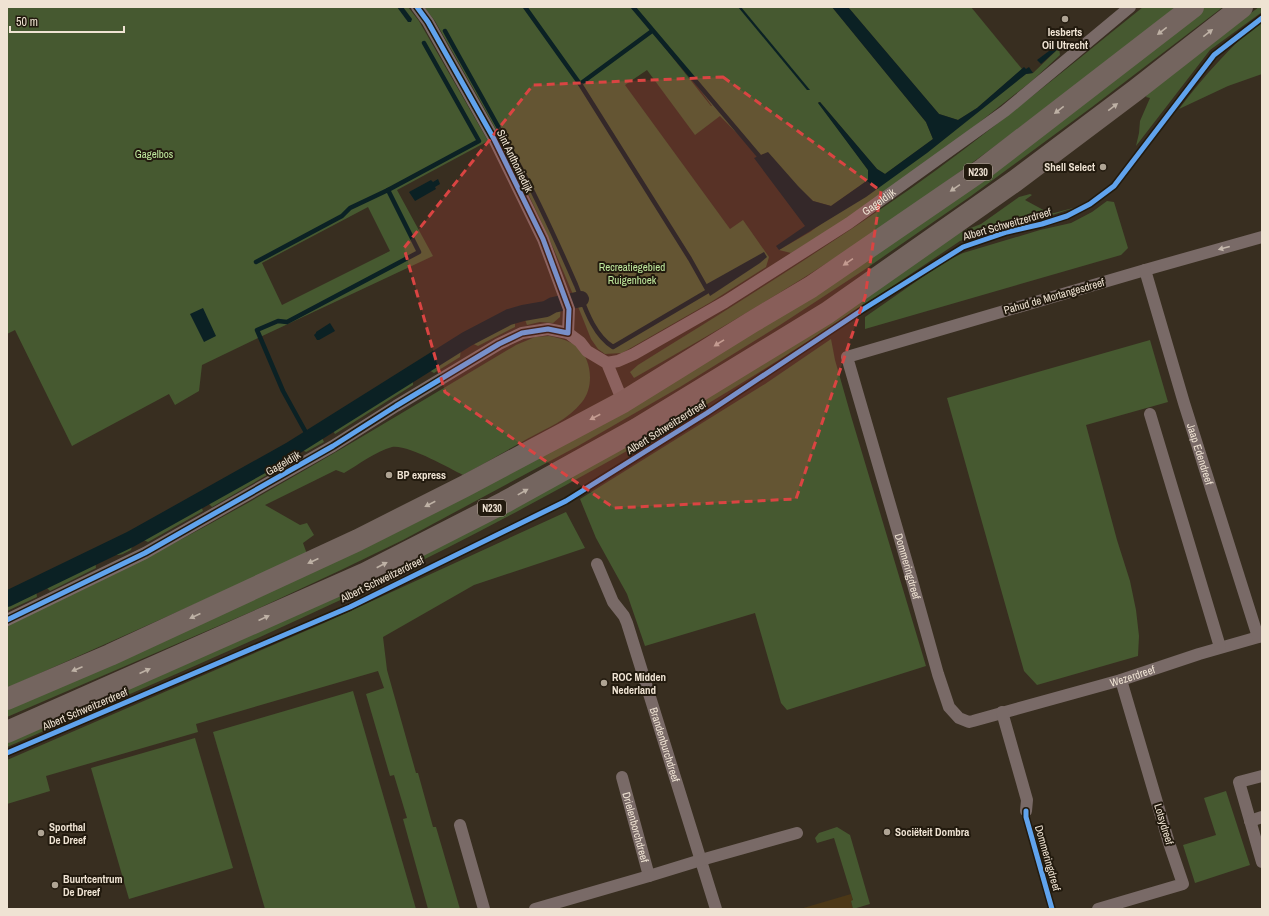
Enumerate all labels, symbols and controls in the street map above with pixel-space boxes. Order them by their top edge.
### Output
scale bar [10,8,124,34]
text: 50 m [16,14,38,30]
marker: Iesberts Oil Utrecht [1060,14,1070,24]
place label: Iesberts Oil Utrecht [1042,25,1088,52]
one-way arrow [1156,27,1167,35]
one-way arrow [1203,29,1214,37]
one-way arrow [1108,103,1118,111]
one-way arrow [1054,106,1064,114]
street label: Sint Anthoniedijk [494,127,536,195]
park label: Gagelbos [135,147,174,161]
place label: Shell Select [1044,160,1095,174]
marker: Shell Select [1098,162,1108,172]
road number: N230 [964,164,992,180]
one-way arrow [950,184,960,192]
street label: Gageldijk [859,185,899,219]
street label: Albert Schweitzerdreef [960,205,1053,244]
one-way arrow [1218,245,1231,251]
one-way arrow [843,258,853,266]
park label: Recreatiegebied Ruigenhoek [599,260,665,287]
street label: Pahud de Mortangesdreef [1002,275,1107,317]
one-way arrow [713,339,725,346]
street label: Albert Schweitzerdreef [623,397,709,458]
one-way arrow [590,414,601,420]
street label: Jaap Edendreef [1184,421,1217,487]
street label: Gageldijk [263,447,303,479]
place label: BP express [397,468,446,482]
marker: BP express [384,470,394,480]
one-way arrow [517,489,529,495]
road number: N230 [478,500,506,516]
one-way arrow [424,501,436,507]
street label: Dommeringdreef [892,532,924,601]
street label: Albert Schweitzerdreef [337,552,427,606]
one-way arrow [308,558,319,564]
one-way arrow [377,561,388,568]
one-way arrow [190,613,201,619]
one-way arrow [258,615,270,621]
street label: Wezerdreef [1108,662,1157,690]
one-way arrow [72,666,83,672]
one-way arrow [140,668,151,674]
place label: ROC Midden Nederland [612,670,666,697]
marker: ROC Midden Nederland [599,678,609,688]
street label: Albert Schweitzerdreef [39,685,130,734]
street label: Brandenburchdreef [647,706,683,784]
street label: Drielenborchdreef [619,790,652,864]
street label: Lotsydreef [1151,802,1177,847]
place label: Sporthal De Dreef [49,820,86,847]
street label: Dommeringdreef [1032,824,1064,893]
place label: Sociëteit Dombra [895,825,969,839]
marker: Sociëteit Dombra [882,827,892,837]
marker: Sporthal De Dreef [36,828,46,838]
place label: Buurtcentrum De Dreef [63,872,123,899]
marker: Buurtcentrum De Dreef [50,880,60,890]

